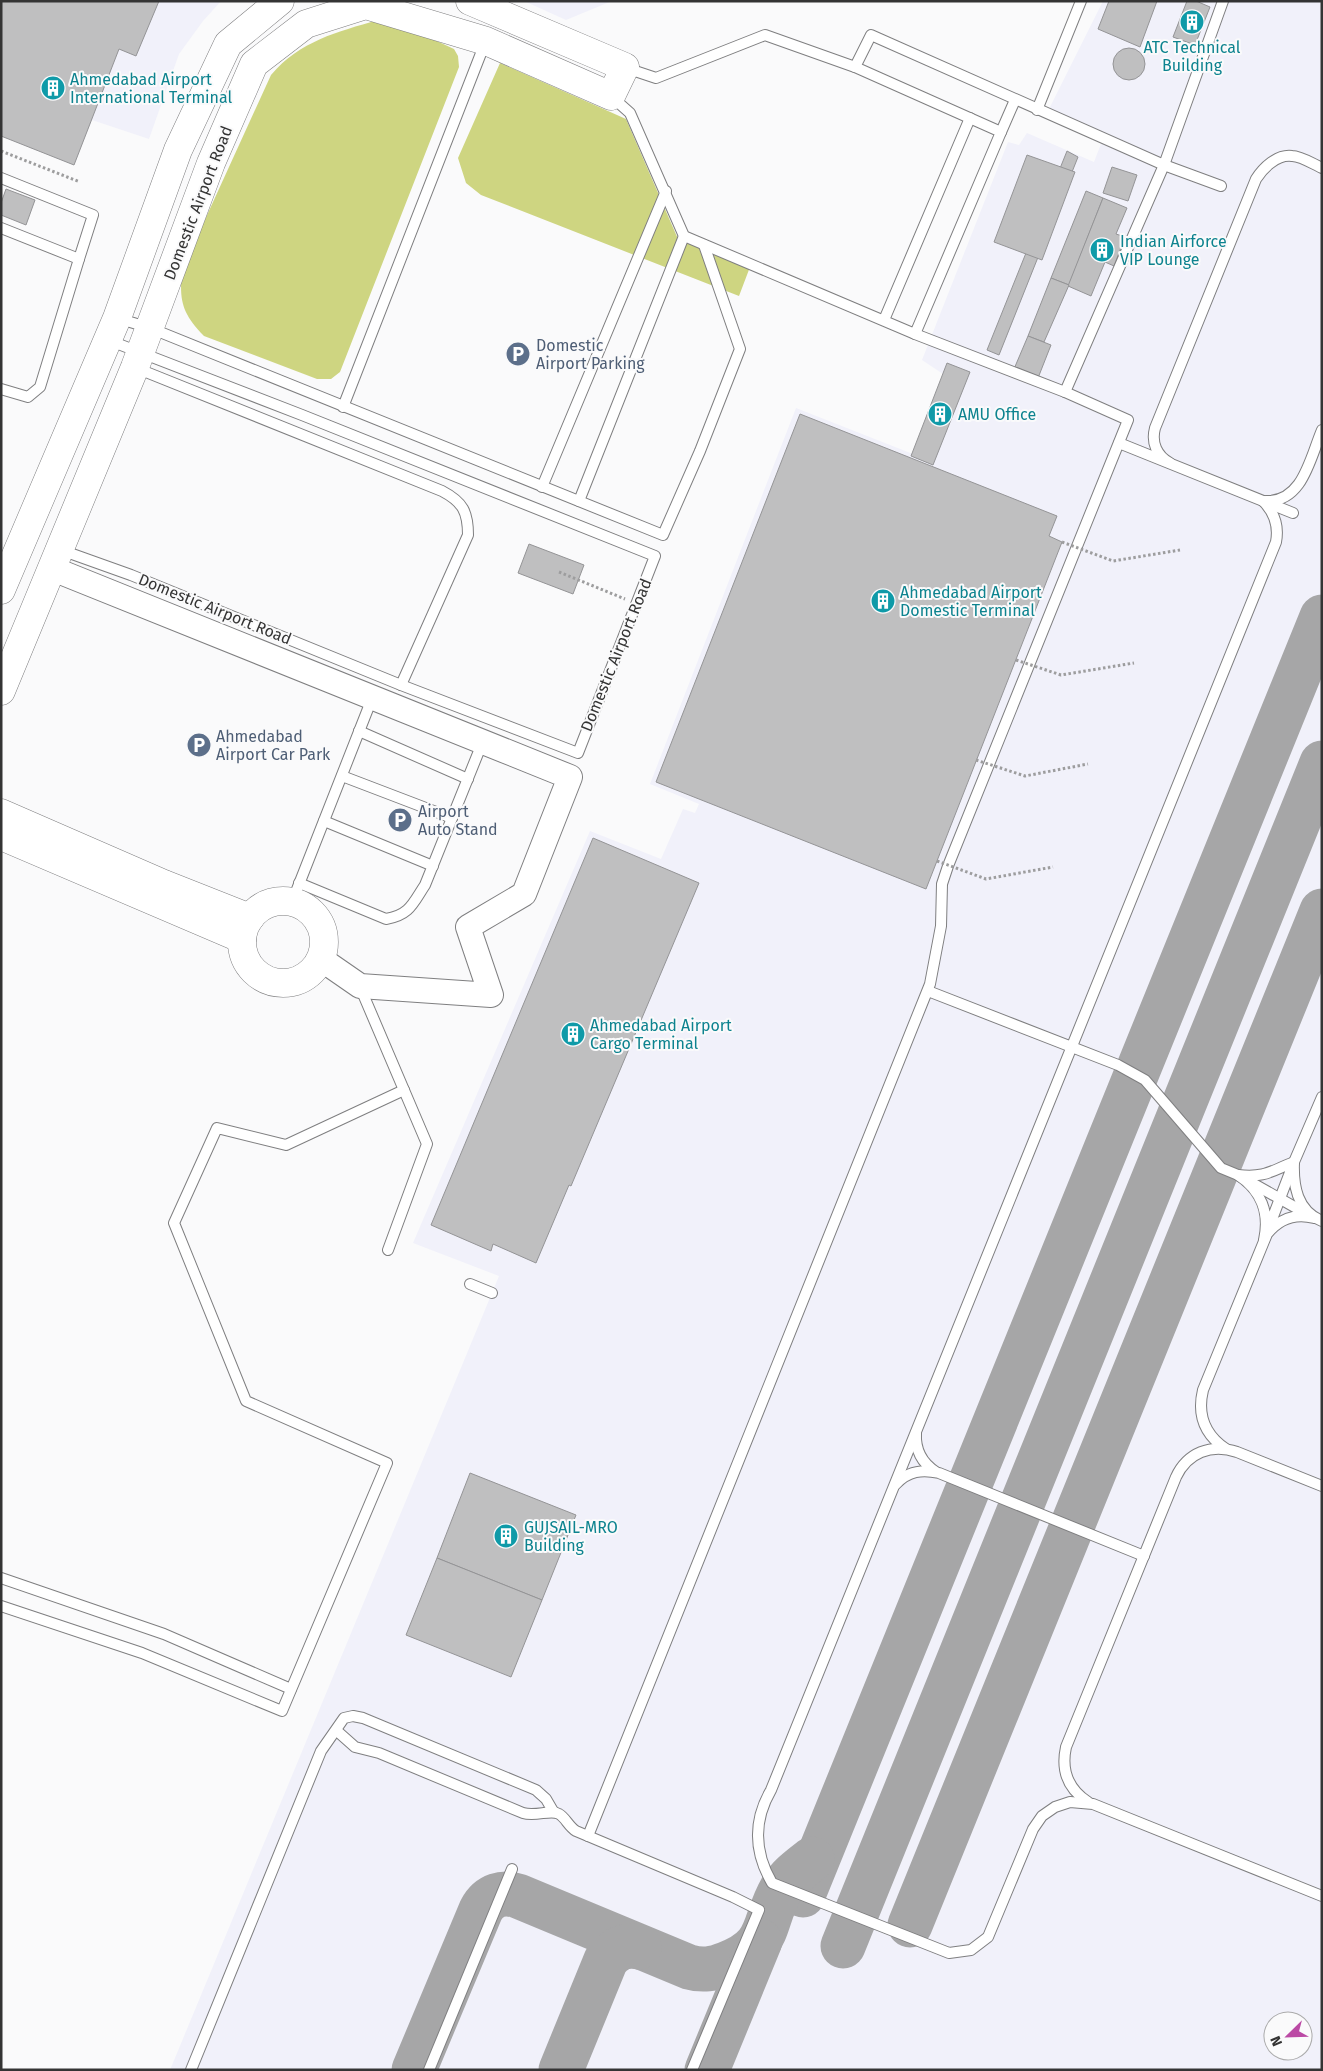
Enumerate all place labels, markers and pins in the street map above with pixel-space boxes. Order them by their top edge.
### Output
building icon: ATC Technical Building [1179,9,1205,35]
place label: ATC Technical Building [1143,38,1241,75]
place label: Ahmedabad Airport International Terminal [70,70,233,107]
building icon: Ahmedabad Airport International Terminal [40,75,66,101]
place label: Indian Airforce VIP Lounge [1120,232,1227,269]
building icon: Indian Airforce VIP Lounge [1089,237,1115,263]
place label: Domestic Airport Parking [536,336,645,373]
parking icon: Domestic Airport Parking [505,341,531,367]
building icon: AMU Office [927,401,953,427]
place label: AMU Office [958,405,1036,424]
place label: Ahmedabad Airport Domestic Terminal [900,583,1042,620]
building icon: Ahmedabad Airport Domestic Terminal [870,588,896,614]
place label: Ahmedabad Airport Car Park [216,727,331,764]
parking icon: Ahmedabad Airport Car Park [186,732,212,758]
place label: Airport Auto Stand [418,802,498,839]
parking icon: Airport Auto Stand [387,807,413,833]
place label: Ahmedabad Airport Cargo Terminal [590,1016,732,1053]
building icon: Ahmedabad Airport Cargo Terminal [560,1021,586,1047]
place label: GUJSAIL-MRO Building [524,1518,618,1555]
building icon: GUJSAIL-MRO Building [493,1523,519,1549]

